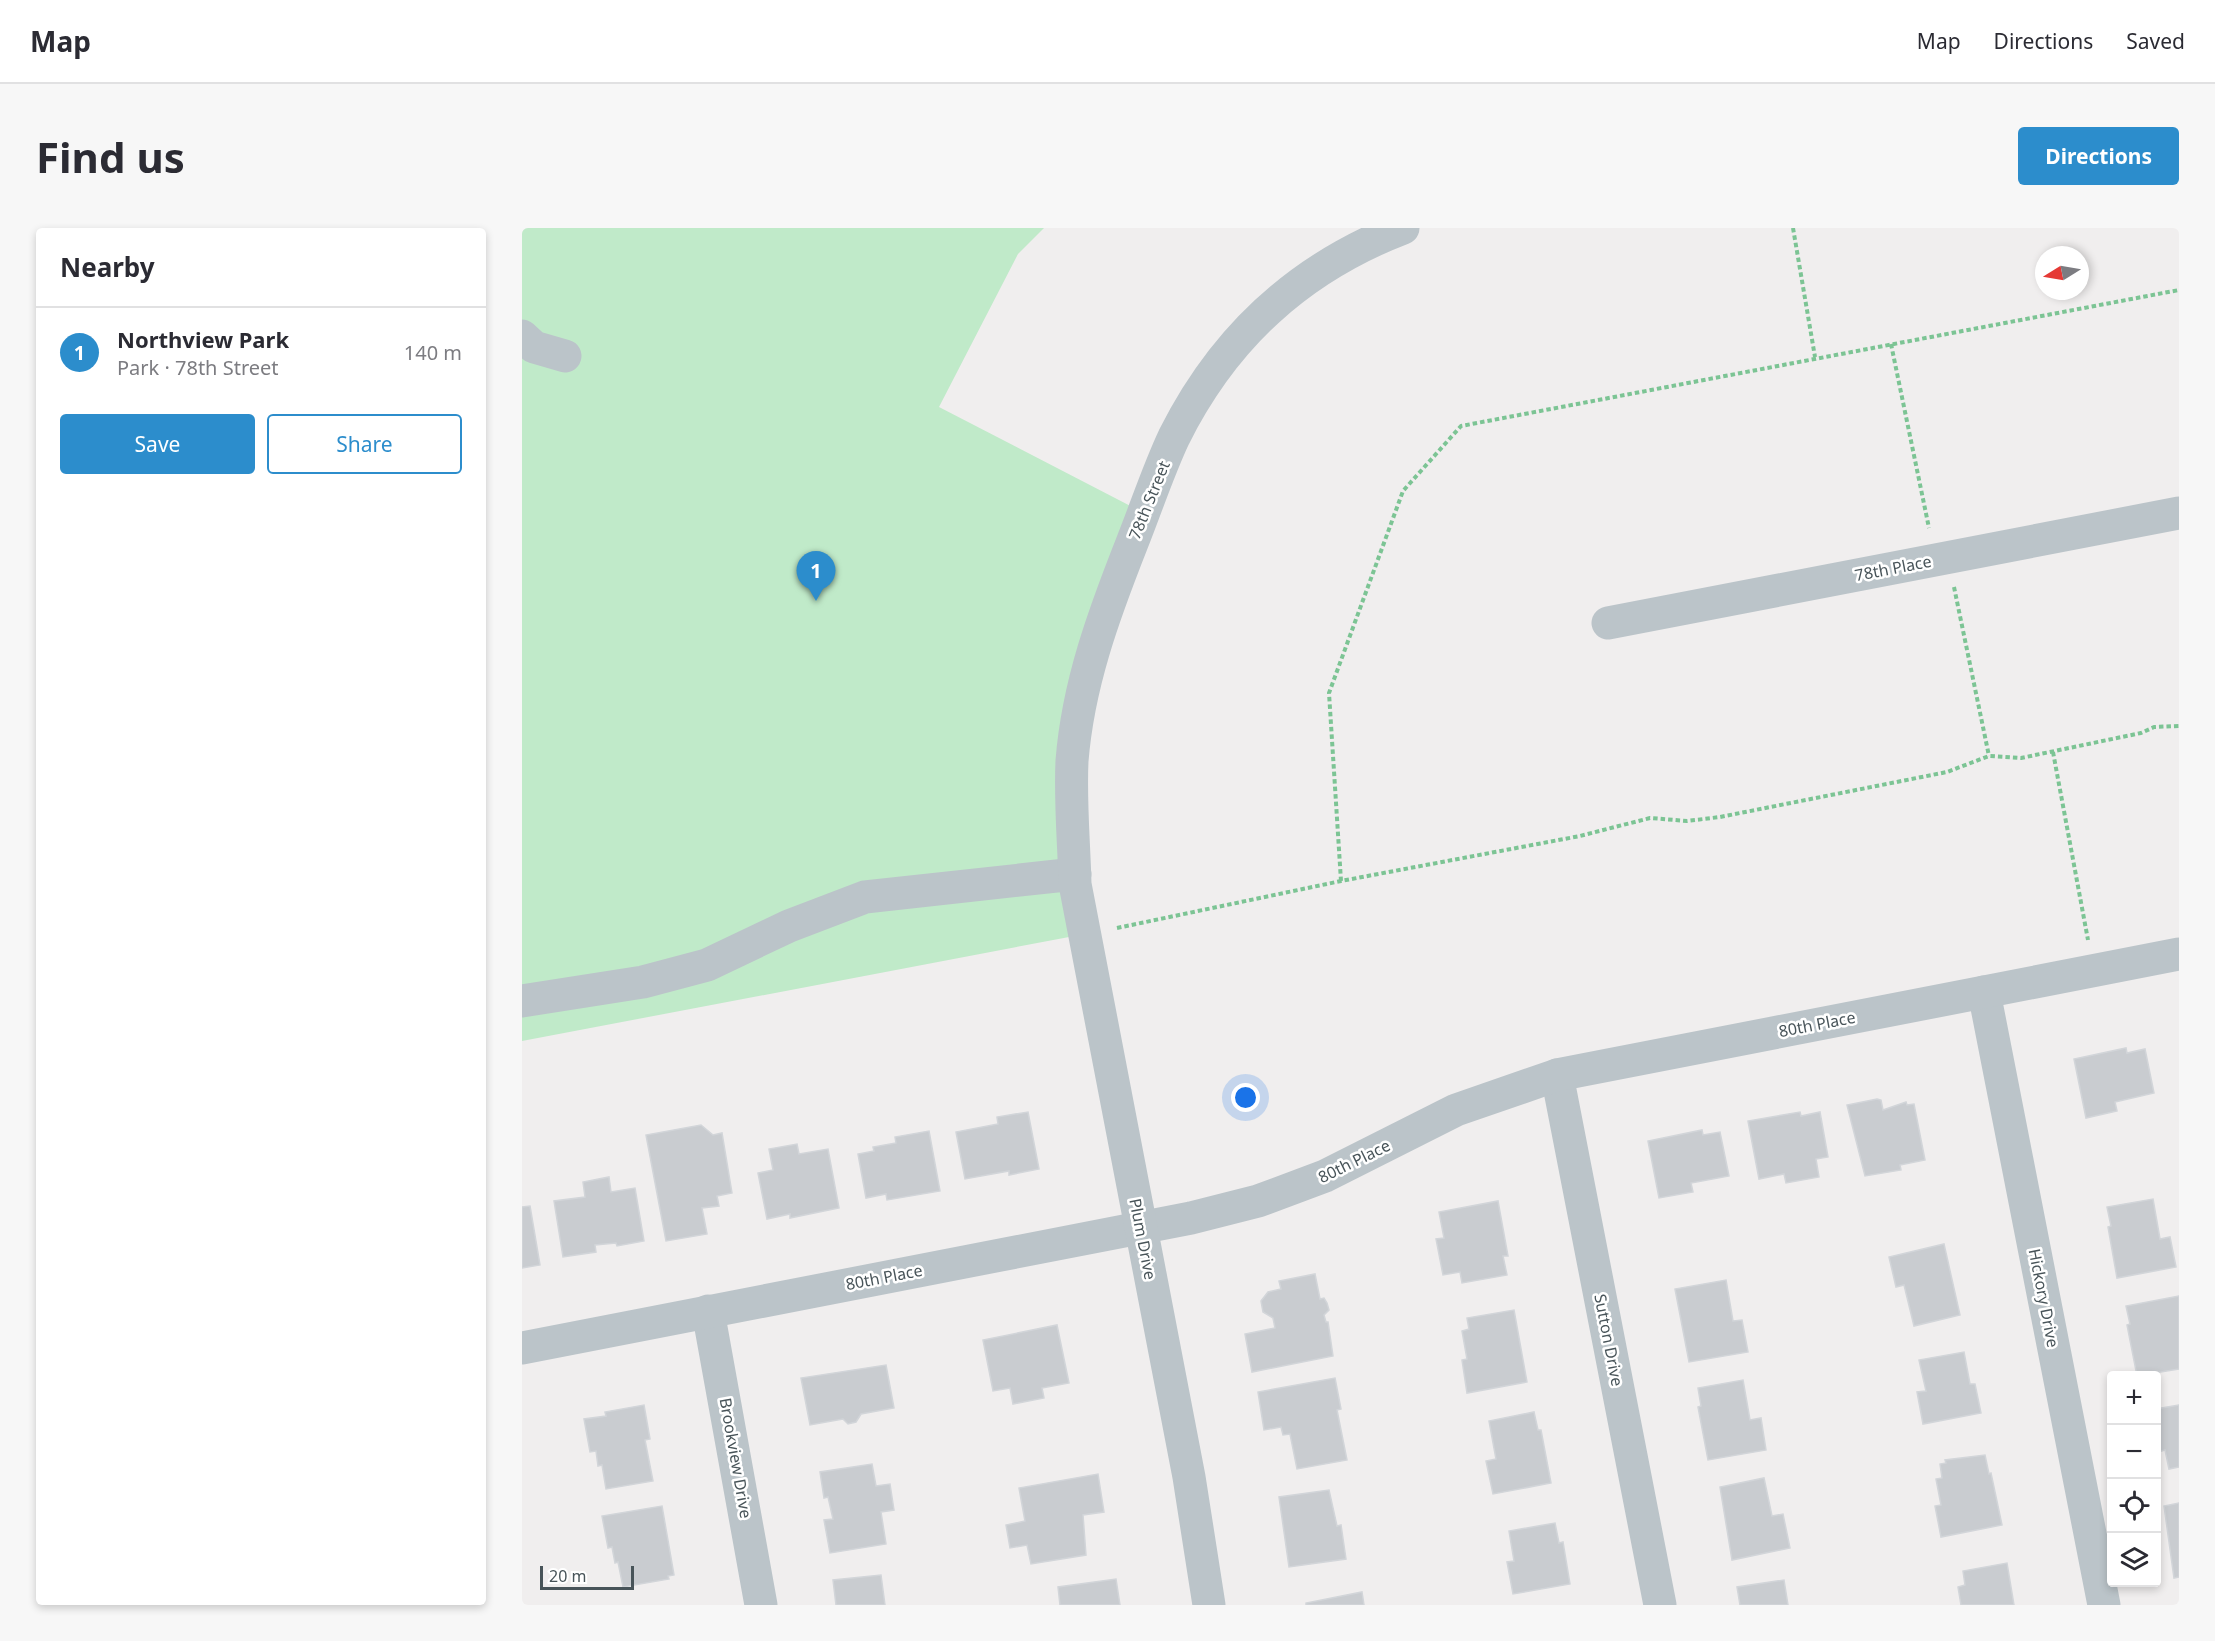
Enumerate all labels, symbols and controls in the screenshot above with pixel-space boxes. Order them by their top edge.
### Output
text: Map [30,22,91,60]
text: Map [1917,27,1961,55]
text: Directions [1994,27,2093,55]
text: Saved [2126,27,2185,55]
button: Directions [2018,127,2179,185]
text: Find us [36,128,185,185]
north arrow [2035,246,2089,300]
text: Nearby [60,249,155,285]
text: Northview Park [117,324,289,354]
text: 1 [74,339,85,366]
text: 140 m [404,339,462,366]
text: Park · 78th Street [117,354,279,381]
button: Save [60,414,255,474]
button: Share [267,414,462,474]
street label: 78th Street [1123,457,1175,543]
street label: 78th Place [1853,550,1933,586]
pin: 1 [796,552,836,601]
street label: 80th Place [1777,1006,1857,1042]
your location [1231,1083,1260,1112]
street label: 80th Place [1314,1134,1394,1188]
street label: Plum Drive [1124,1196,1162,1282]
street label: Hickory Drive [2024,1247,2064,1349]
street label: 80th Place [844,1259,924,1295]
street label: Sutton Drive [1589,1292,1629,1388]
map controls [2107,1371,2161,1587]
button: + [2107,1371,2161,1425]
street label: Brookview Drive [715,1396,757,1520]
button: − [2107,1425,2161,1479]
button: locate [2107,1479,2161,1533]
button: layers [2107,1533,2161,1587]
scale bar [540,1563,634,1590]
text: 20 m [549,1565,586,1587]

